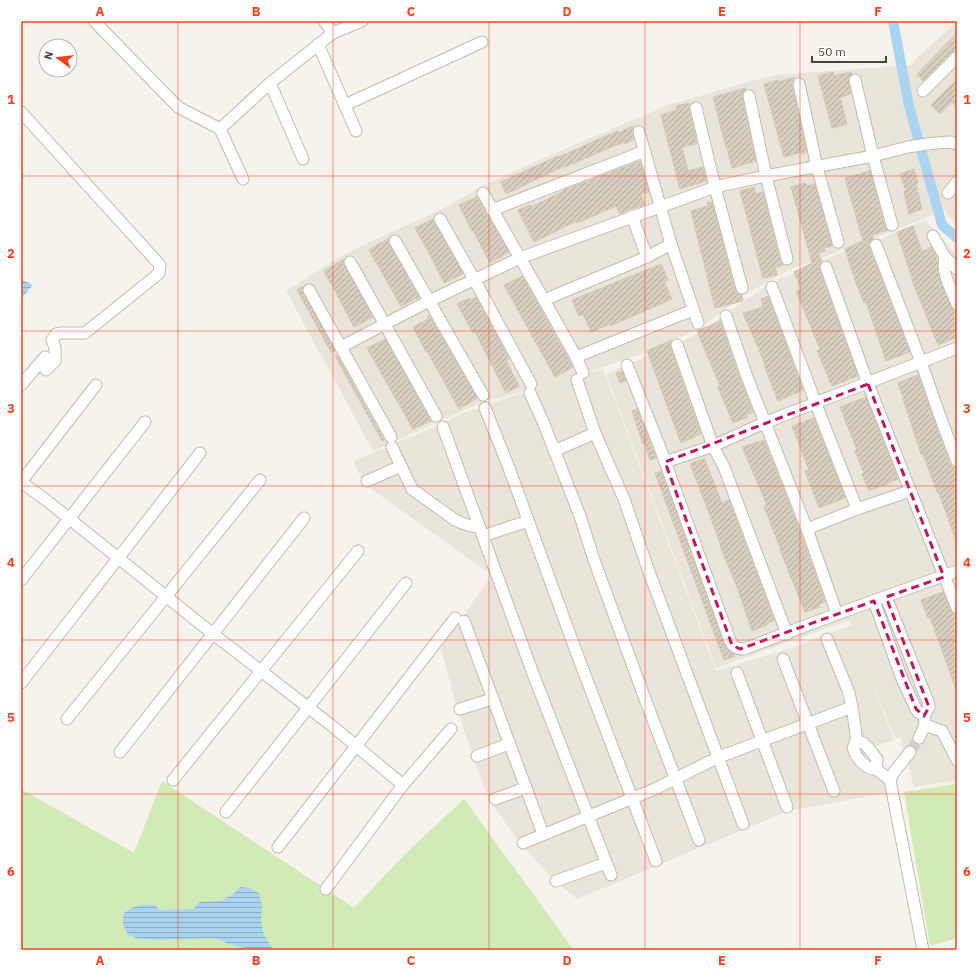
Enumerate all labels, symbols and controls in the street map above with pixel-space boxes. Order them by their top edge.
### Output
text: A [96,3,105,20]
text: B [252,3,261,20]
text: C [407,3,416,20]
text: D [562,3,572,20]
text: E [718,3,726,20]
text: F [874,3,882,20]
north arrow [38,38,78,78]
scale bar [812,38,886,64]
text: 50 m [818,44,846,59]
text: N [41,50,56,61]
text: 1 [7,91,15,108]
text: 1 [963,91,971,108]
text: 2 [7,245,15,262]
text: 2 [963,245,971,262]
text: 3 [7,400,15,417]
text: 3 [963,400,971,417]
text: 4 [7,554,15,571]
text: 4 [963,554,971,571]
text: 5 [7,709,15,726]
text: 5 [963,709,971,726]
text: 6 [7,863,15,880]
text: 6 [963,863,971,880]
text: A [96,952,105,969]
text: B [252,952,261,969]
text: C [407,952,416,969]
text: D [562,952,572,969]
text: E [718,952,726,969]
text: F [874,952,882,969]

